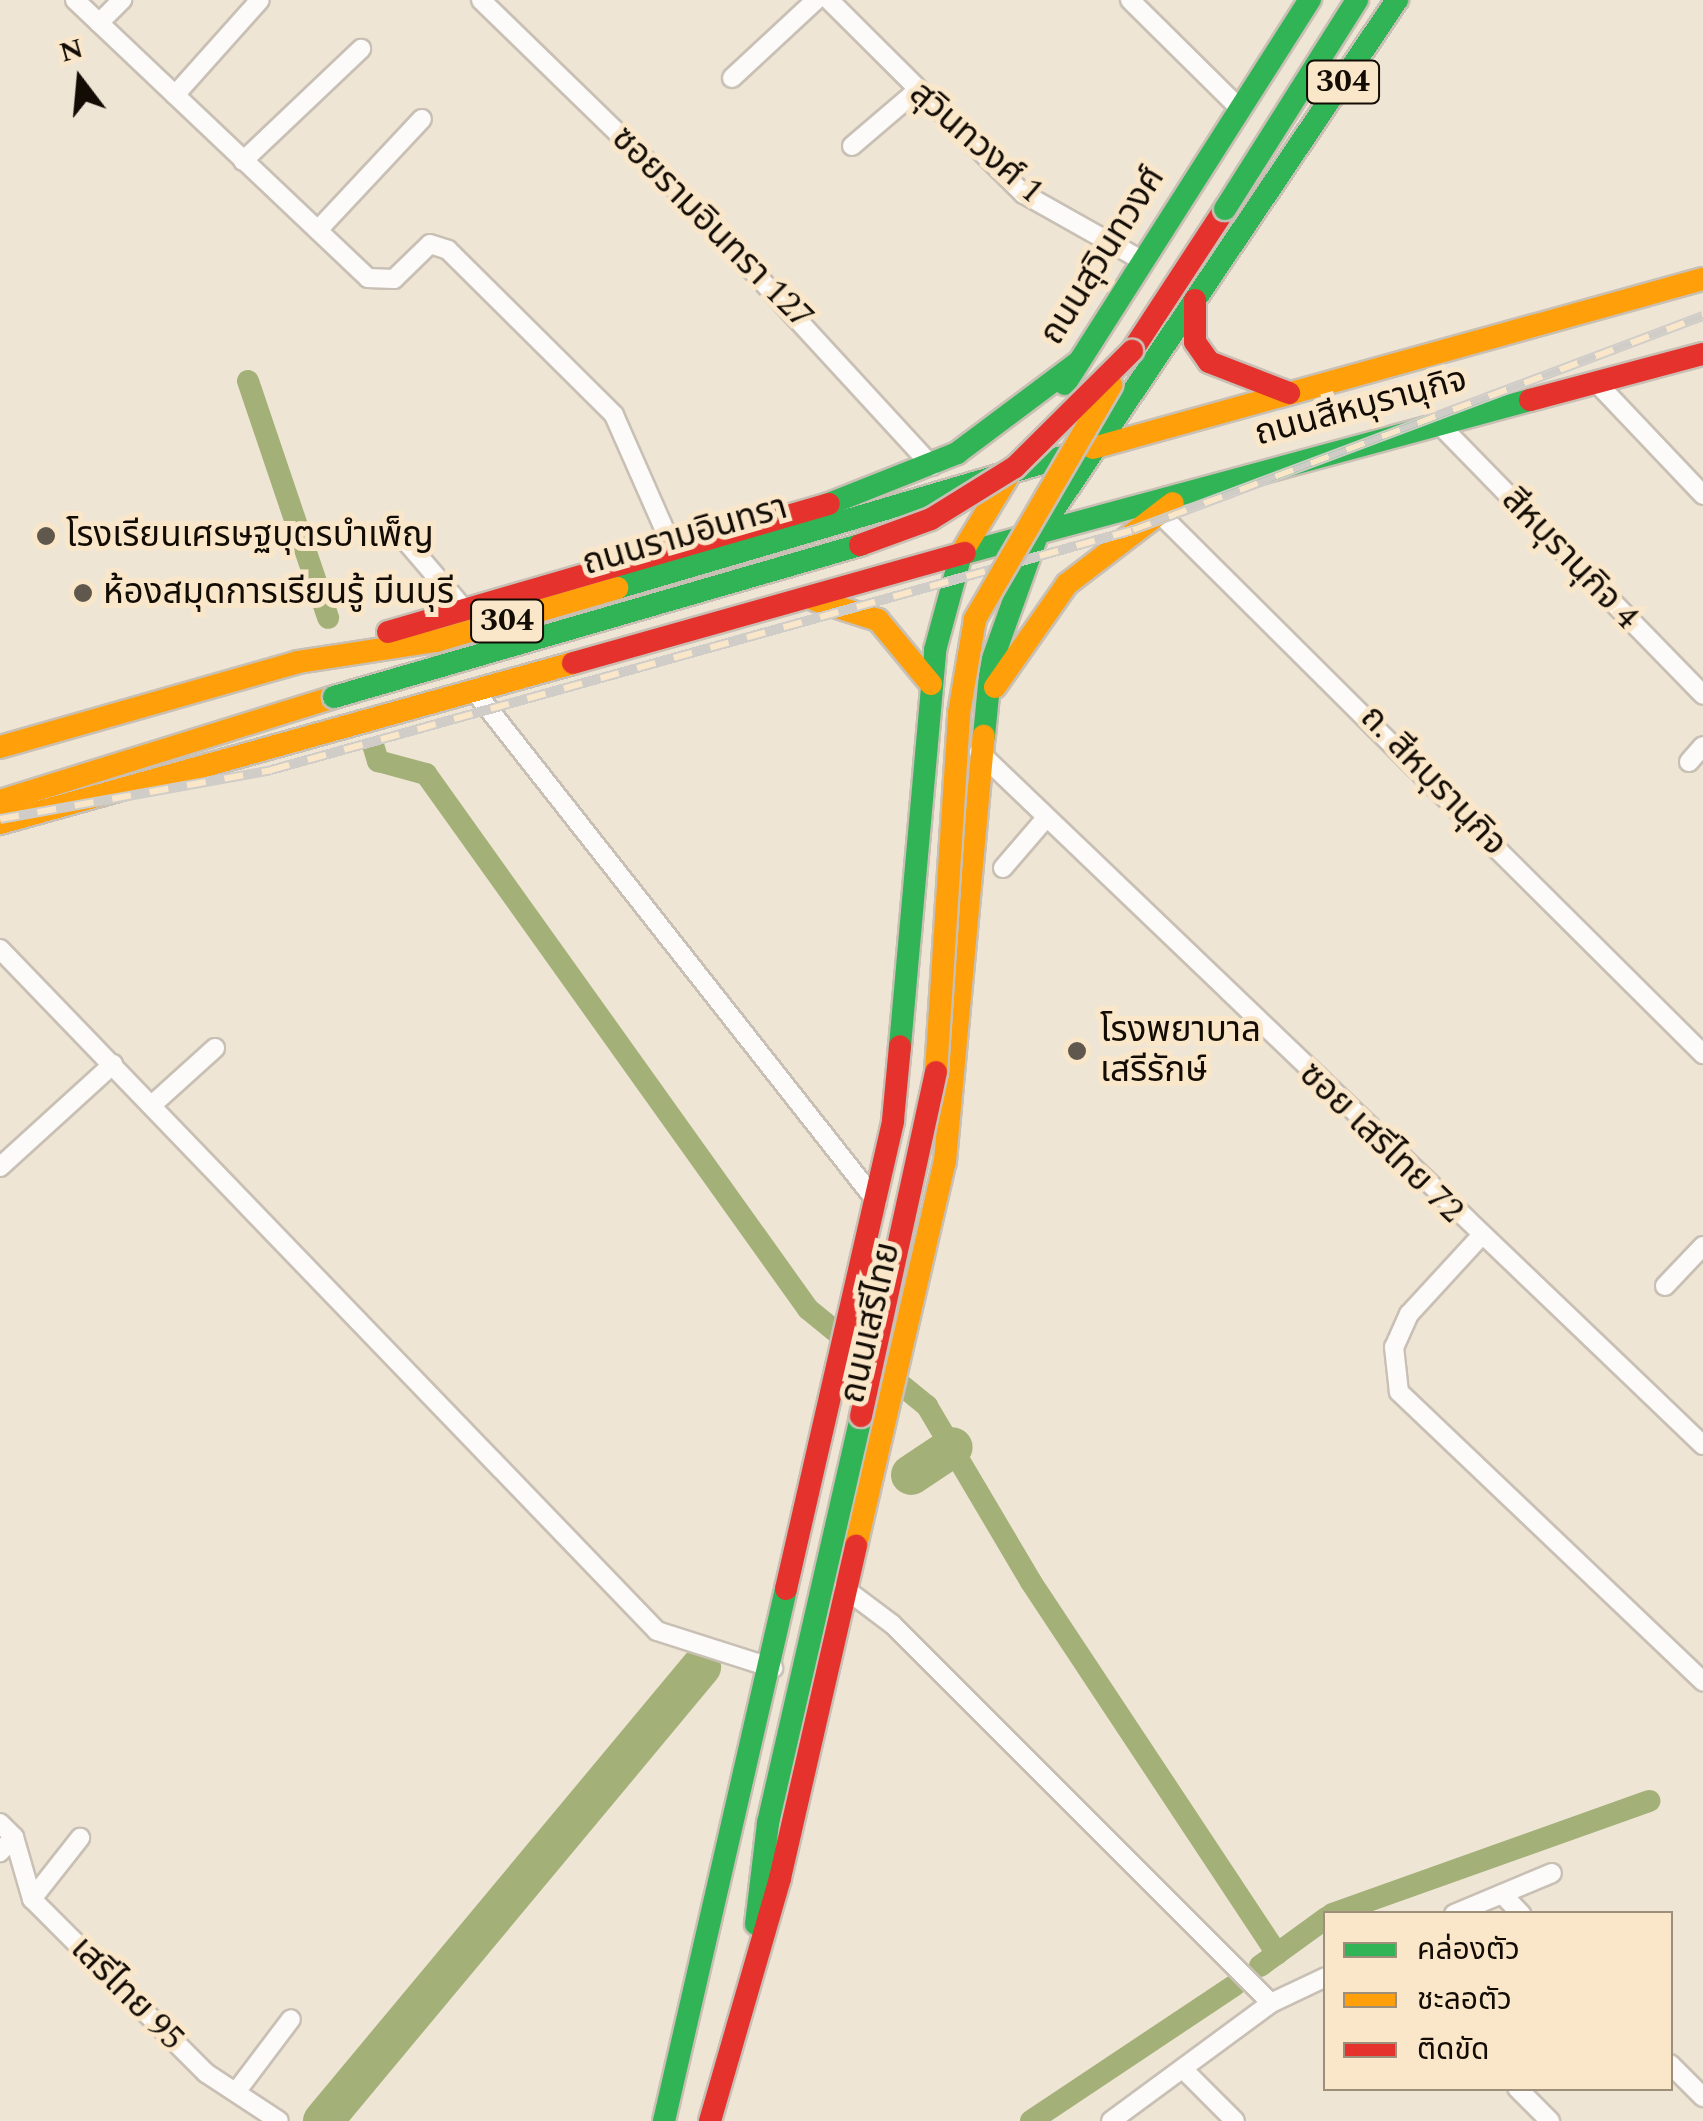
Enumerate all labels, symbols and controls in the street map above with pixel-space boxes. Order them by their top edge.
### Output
text: N [55,27,88,75]
north arrow [30,30,130,130]
road number: 304 [1306,55,1380,109]
street label: สุวินทวงศ์ 1 [900,73,1052,213]
street label: ซอยรามอินทรา 127 [602,118,822,338]
street label: ถนนสุวินทวงศ์ [1032,159,1174,353]
street label: ถนนสีหบุรานุกิจ [1250,358,1472,456]
street label: สีหบุรานุกิจ 4 [1492,480,1648,638]
street label: ถนนรามอินทรา [578,487,792,585]
place label: โรงเรียนเศรษฐบุตรบำเพ็ญ [66,515,434,557]
marker: โรงเรียนเศรษฐบุตรบำเพ็ญ [35,525,57,547]
place label: ห้องสมุดการเรียนรู้ มีนบุรี [103,572,454,614]
marker: ห้องสมุดการเรียนรู้ มีนบุรี [72,582,94,604]
road number: 304 [470,594,544,648]
street label: ถ. สีหบุรานุกิจ [1351,697,1515,865]
place label: โรงพยาบาล เสรีรักษ์ [1100,1010,1261,1092]
marker: โรงพยาบาล เสรีรักษ์ [1064,1038,1090,1064]
street label: ซอย เสรีไทย 72 [1290,1054,1472,1232]
street label: ถนนเสรีไทย [832,1238,910,1408]
legend [1323,1911,1673,2091]
text: คล่องตัว [1417,1927,1520,1973]
street label: เสรีไทย 95 [61,1928,193,2060]
text: ชะลอตัว [1417,1977,1512,2023]
text: ติดขัด [1417,2027,1489,2073]

